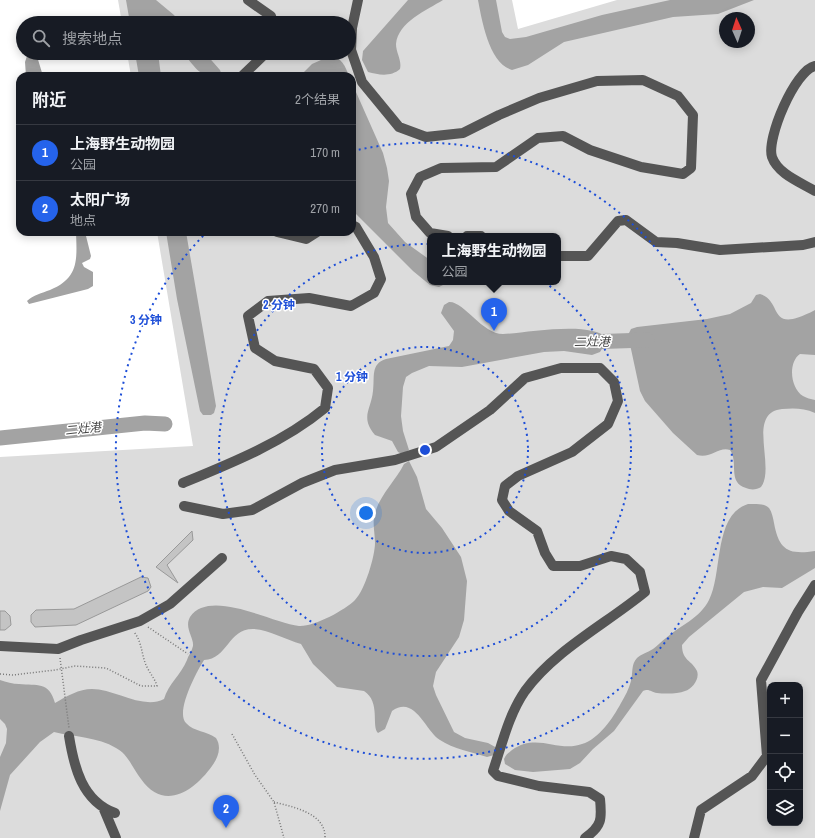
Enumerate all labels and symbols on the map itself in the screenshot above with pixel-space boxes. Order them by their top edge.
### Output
north arrow [719,12,755,48]
text: 2 分钟 [263,297,295,313]
pin: 1 [481,298,507,331]
text: 3 分钟 [130,312,162,328]
water label: 二灶港 [574,334,612,350]
text: 1 分钟 [336,369,368,385]
water label: 二灶港 [64,419,104,439]
centre of rings [418,443,432,457]
your location [356,503,376,523]
pin: 2 [213,795,239,828]

